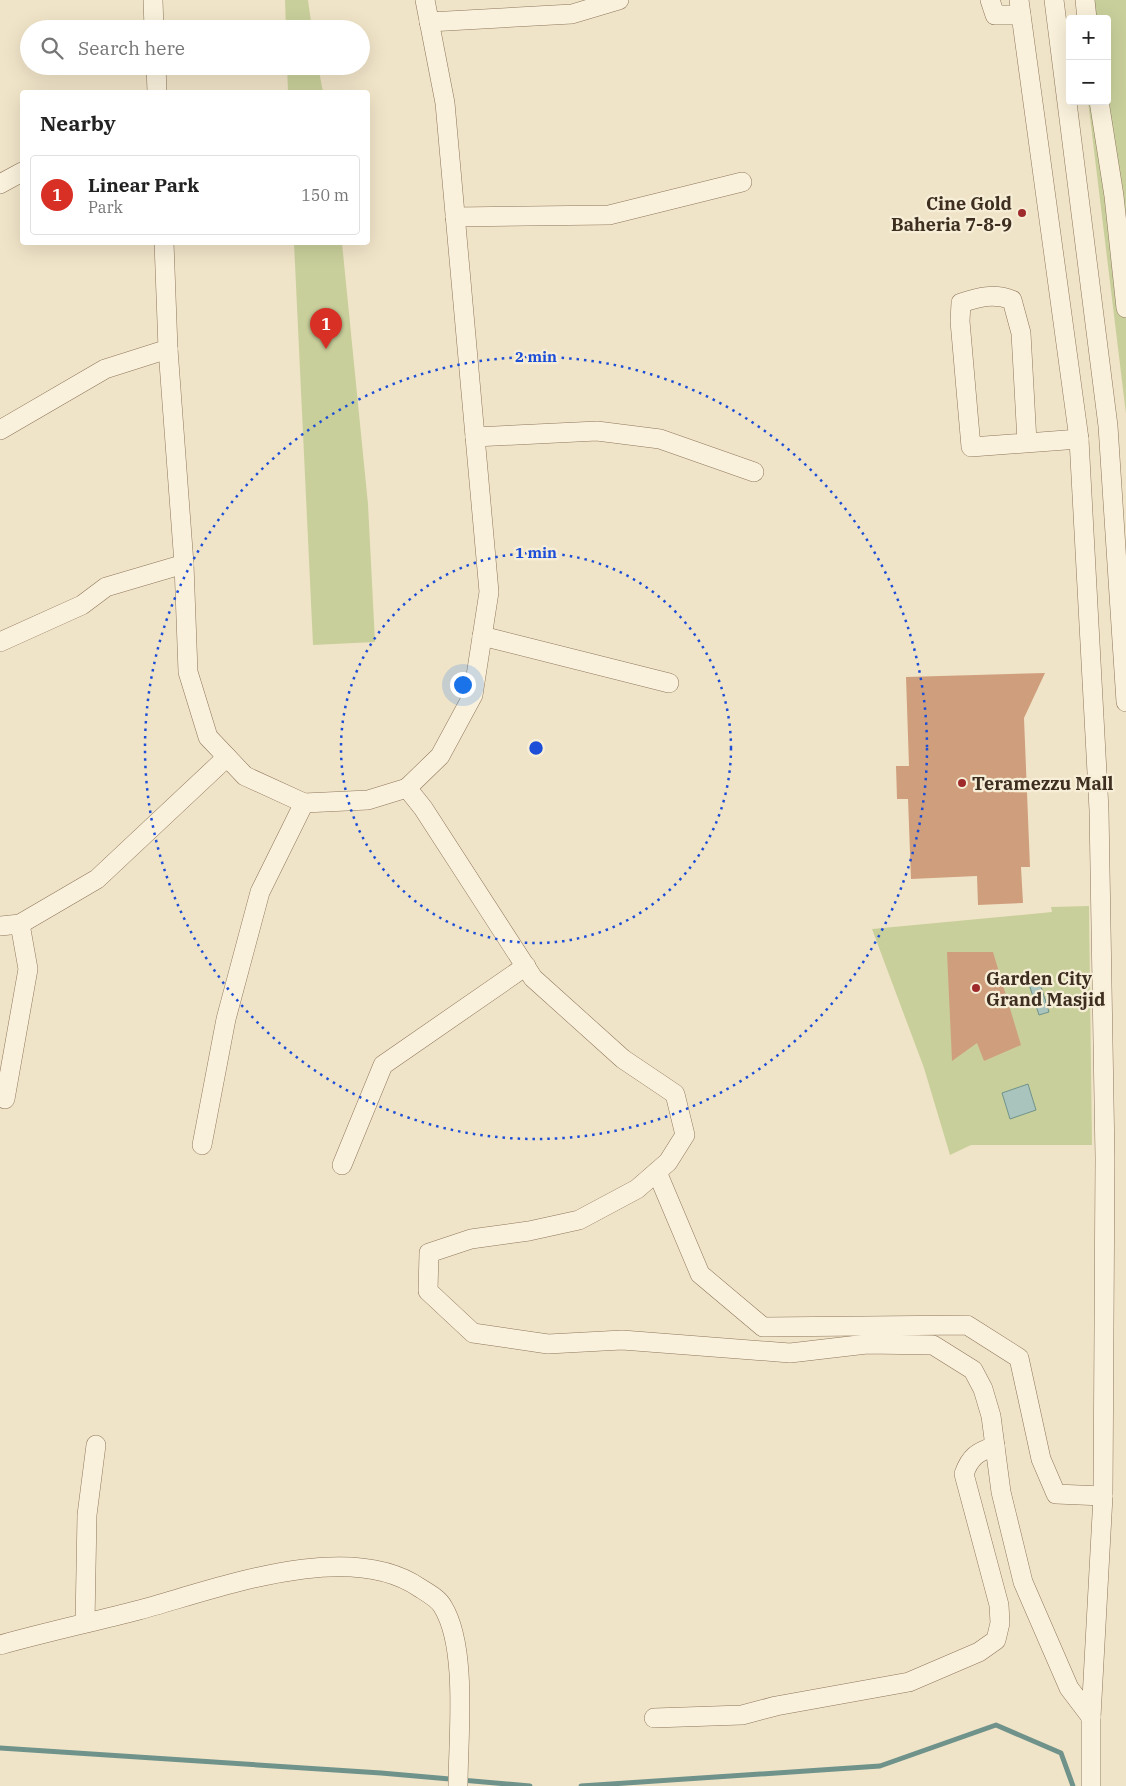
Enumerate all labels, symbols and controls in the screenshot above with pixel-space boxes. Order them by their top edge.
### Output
map controls [1066,15,1111,105]
button: + [1066,15,1111,60]
search box [20,20,370,75]
icon: search [38,34,66,62]
text: Search here [78,36,185,60]
button: − [1066,60,1111,105]
text: Nearby [40,109,116,137]
text: Linear Park [88,173,199,197]
text: 1 [52,185,62,205]
text: 150 m [301,185,349,205]
place label: Cine Gold Baheria 7-8-9 [891,192,1012,236]
text: Park [88,197,123,217]
marker: Cine Gold Baheria 7-8-9 [1016,207,1028,219]
pin: 1 [310,308,342,349]
text: 2 min [515,347,557,366]
text: 1 min [515,543,557,562]
your location [450,672,476,698]
centre of rings [527,739,545,757]
place label: Teramezzu Mall [972,772,1114,795]
marker: Teramezzu Mall [956,777,968,789]
place label: Garden City Grand Masjid [986,967,1105,1011]
marker: Garden City Grand Masjid [970,982,982,994]

